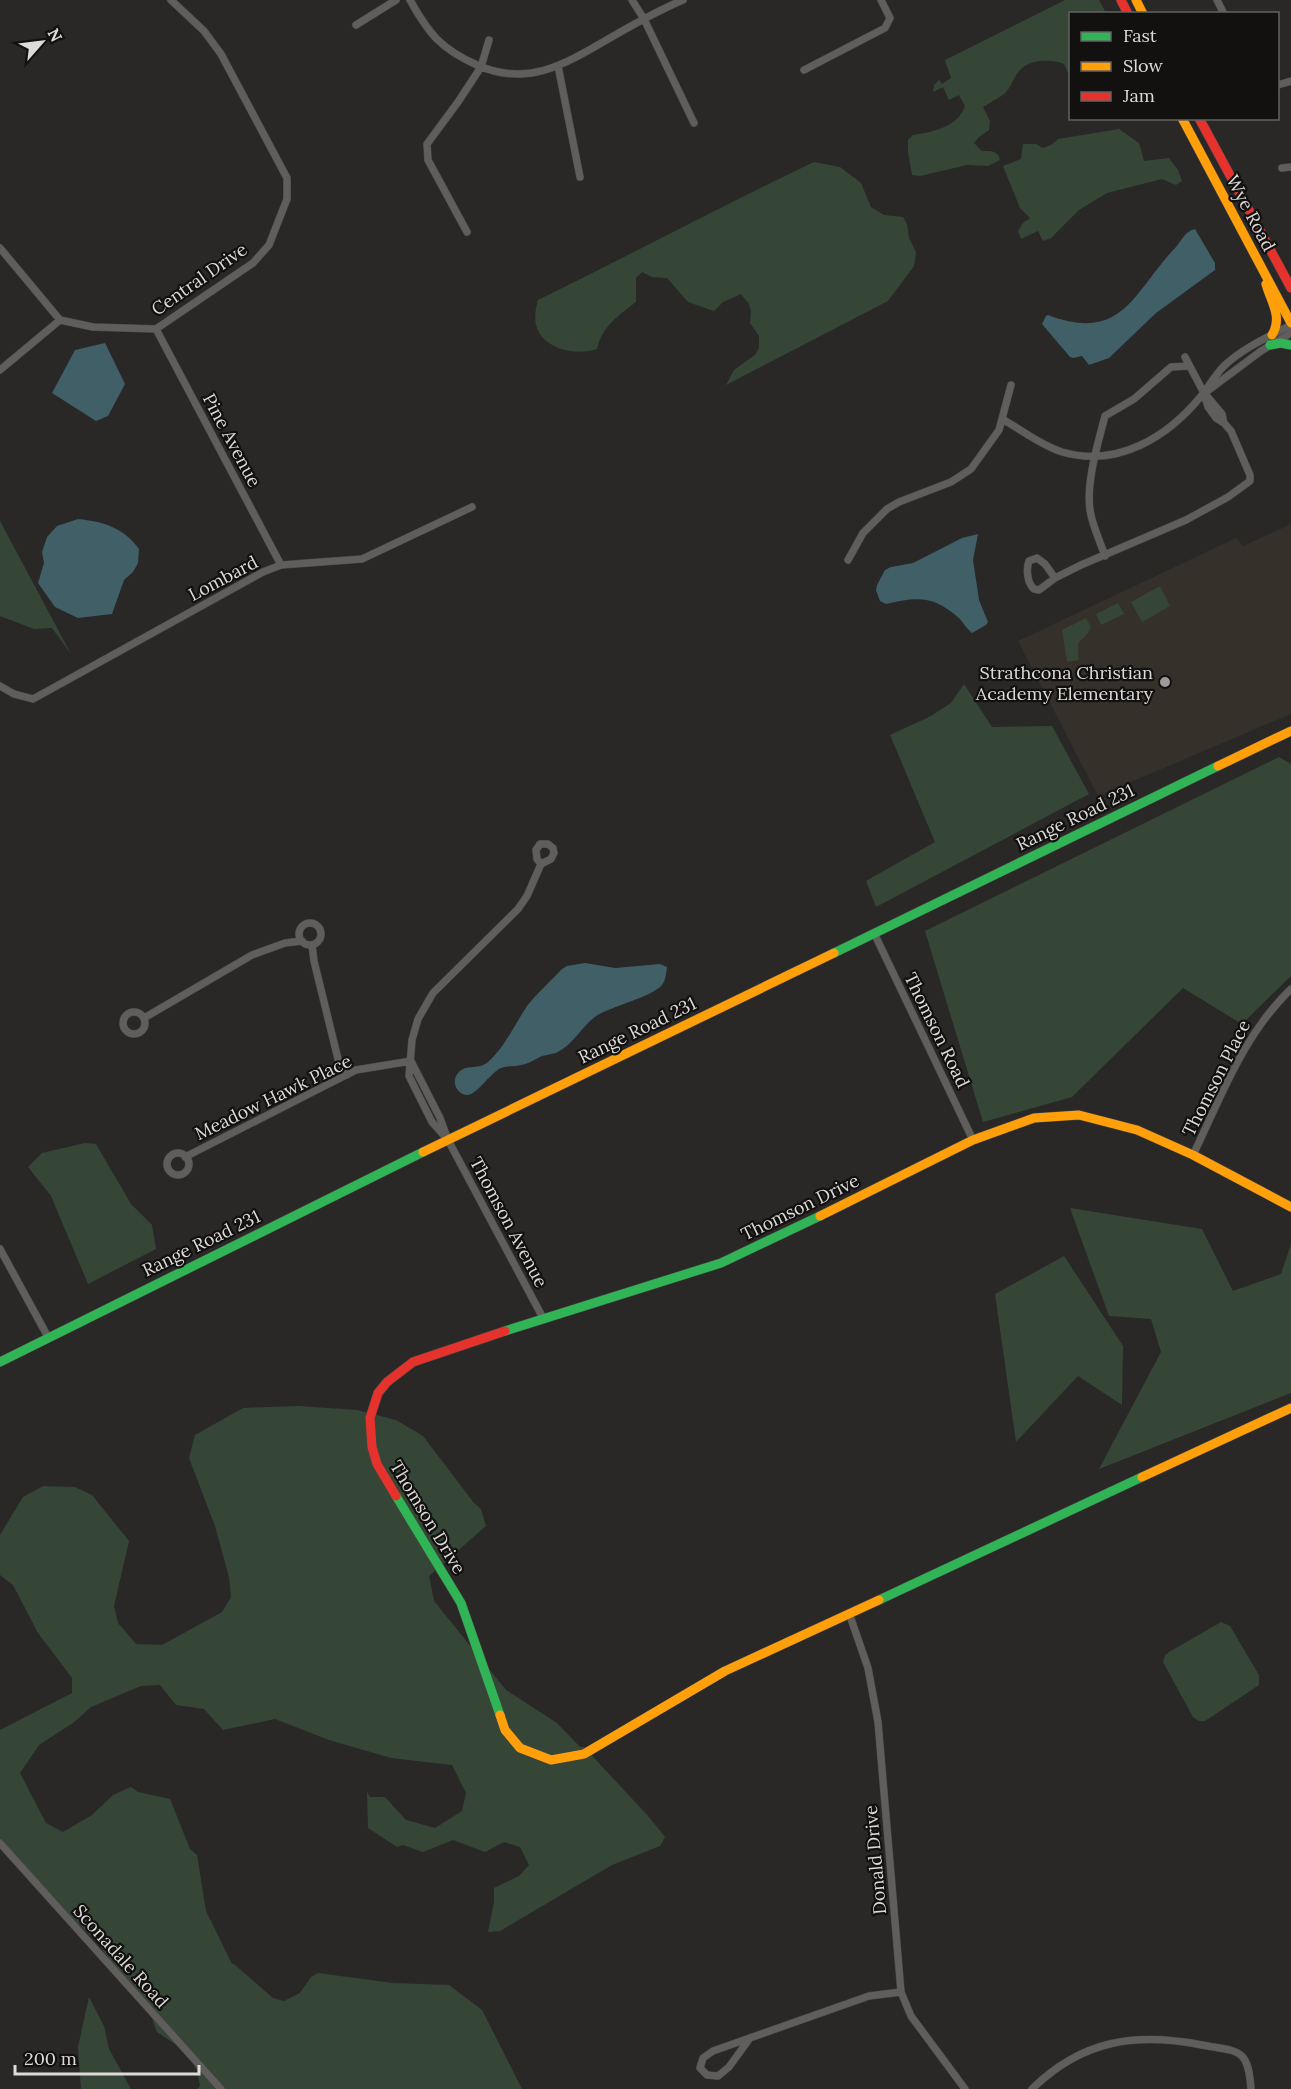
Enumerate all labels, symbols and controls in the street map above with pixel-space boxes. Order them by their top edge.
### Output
north arrow [12,12,72,72]
legend [1069,12,1279,120]
text: Fast [1123,24,1157,47]
text: N [44,25,67,45]
text: Slow [1123,54,1163,77]
text: Jam [1122,84,1155,107]
street label: Wye Road [1221,171,1281,255]
street label: Central Drive [147,237,252,320]
street label: Pine Avenue [198,389,266,491]
street label: Lombard [184,550,262,606]
place label: Strathcona Christian Academy Elementary [975,661,1153,705]
marker: Strathcona Christian Academy Elementary [1158,675,1172,689]
street label: Range Road 231 [1012,779,1138,855]
street label: Thomson Road [899,969,975,1092]
street label: Range Road 231 [574,992,700,1068]
street label: Thomson Place [1177,1016,1255,1140]
street label: Meadow Hawk Place [191,1049,355,1145]
street label: Thomson Avenue [465,1153,553,1291]
street label: Thomson Drive [737,1168,863,1245]
street label: Range Road 231 [138,1205,264,1281]
street label: Thomson Drive [385,1456,471,1578]
street label: Donald Drive [859,1804,891,1916]
street label: Sconadale Road [68,1899,174,2013]
scale bar [15,2038,200,2076]
text: 200 m [24,2047,77,2070]

